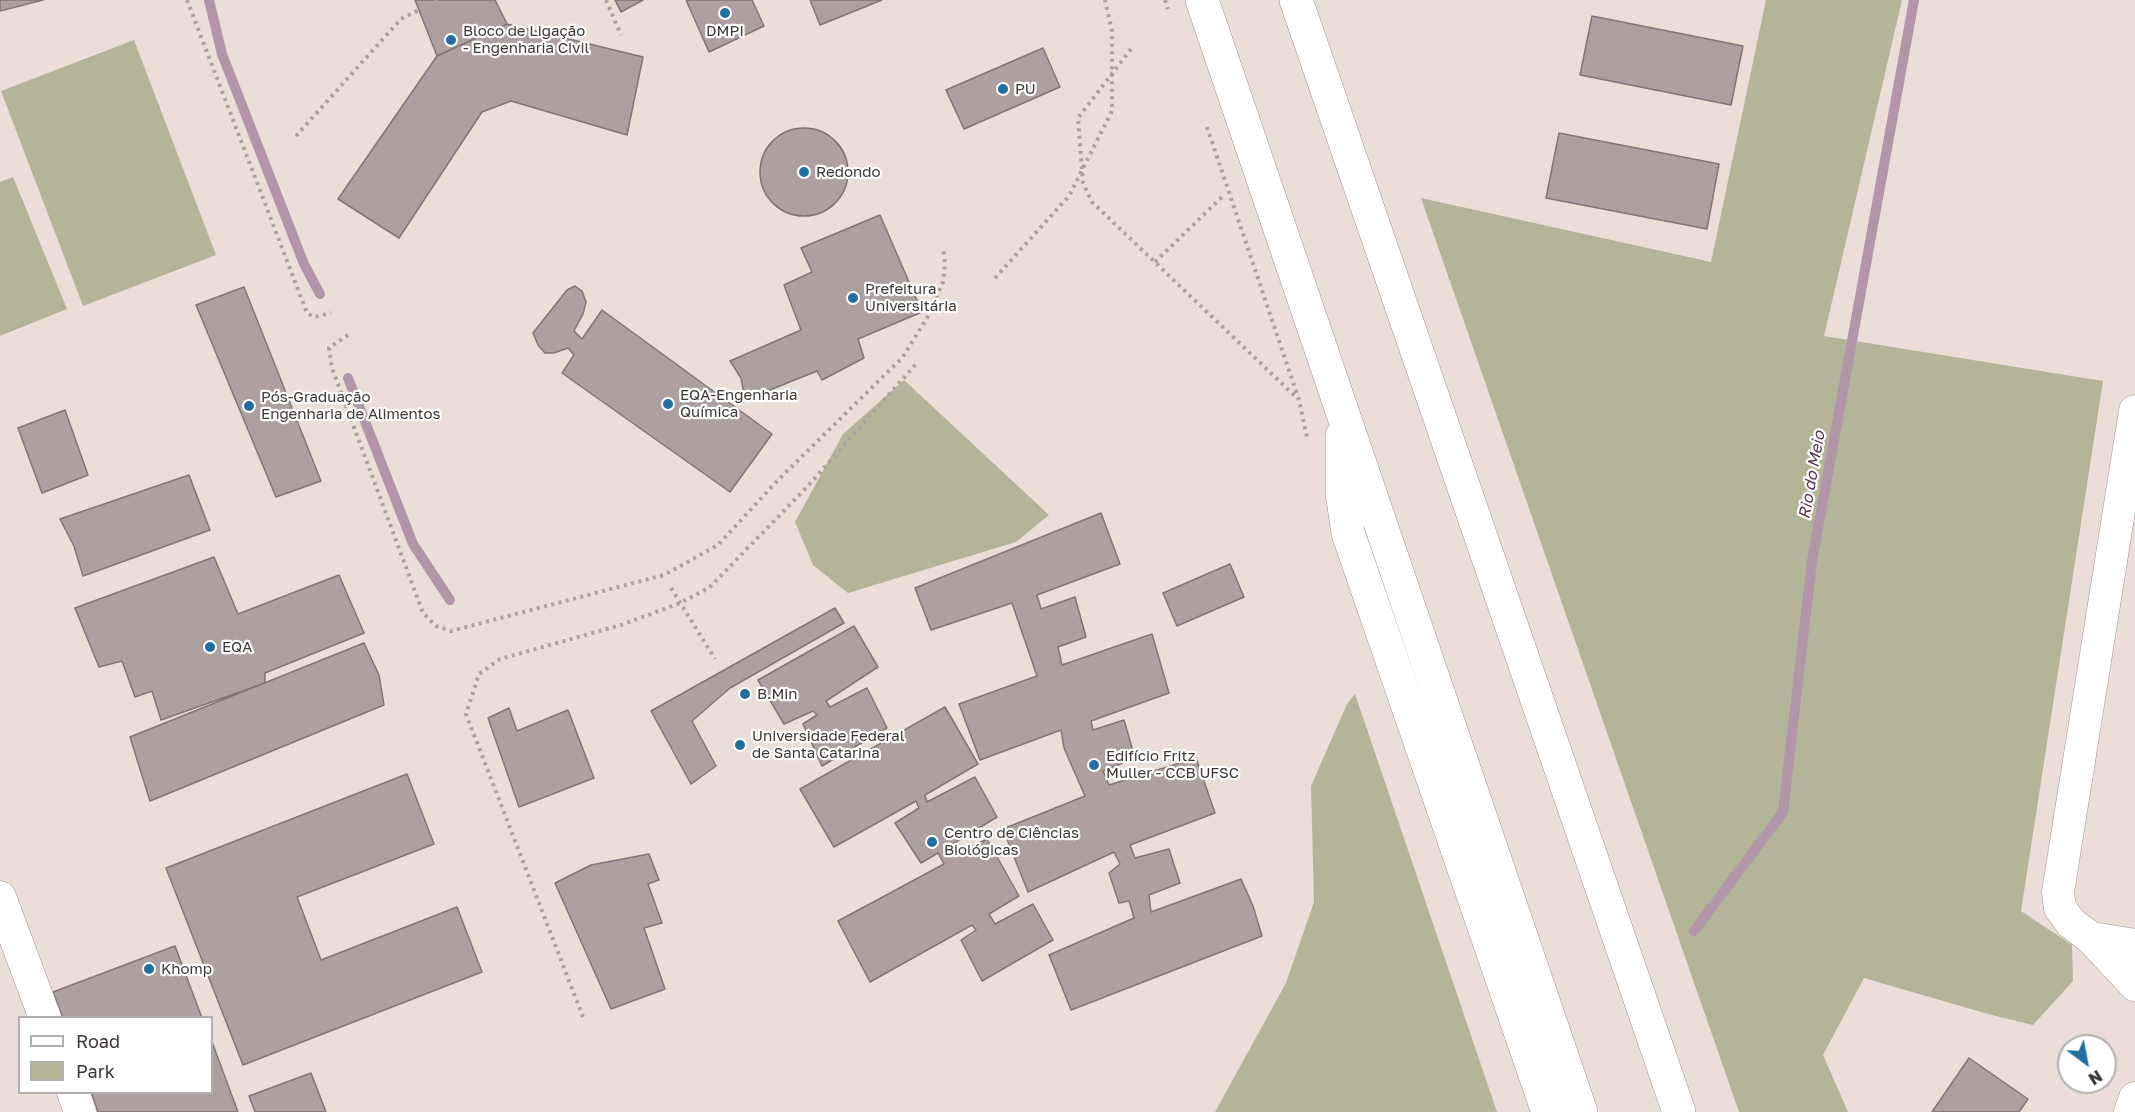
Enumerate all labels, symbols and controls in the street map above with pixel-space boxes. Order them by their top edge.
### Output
marker: DMPI [718,6,732,20]
place label: Bloco de Ligação - Engenharia Civil [463,22,589,57]
place label: DMPI [706,22,744,40]
marker: Bloco de Ligação - Engenharia Civil [444,33,458,47]
place label: PU [1015,80,1036,98]
marker: PU [996,82,1010,96]
place label: Redondo [816,163,880,181]
marker: Redondo [797,165,811,179]
place label: Prefeitura Universitária [865,280,957,315]
marker: Prefeitura Universitária [846,291,860,305]
place label: EQA-Engenharia Química [680,386,797,421]
place label: Pós-Graduação Engenharia de Alimentos [261,388,441,423]
marker: EQA-Engenharia Química [661,397,675,411]
marker: Pós-Graduação Engenharia de Alimentos [242,399,256,413]
water label: Rio do Meio [1795,429,1829,521]
place label: EQA [222,638,252,656]
marker: EQA [203,640,217,654]
place label: B.Min [757,685,798,703]
marker: B.Min [738,687,752,701]
place label: Universidade Federal de Santa Catarina [752,727,905,762]
marker: Universidade Federal de Santa Catarina [733,738,747,752]
place label: Edifício Fritz Muller - CCB UFSC [1106,747,1239,782]
marker: Edifício Fritz Muller - CCB UFSC [1087,758,1101,772]
place label: Centro de Ciências Biológicas [944,824,1079,859]
marker: Centro de Ciências Biológicas [925,835,939,849]
place label: Khomp [161,960,212,978]
marker: Khomp [142,962,156,976]
legend [18,1016,213,1094]
text: Road [76,1030,120,1052]
north arrow [2057,1034,2117,1094]
text: Park [76,1060,115,1082]
text: N [2085,1066,2106,1089]

